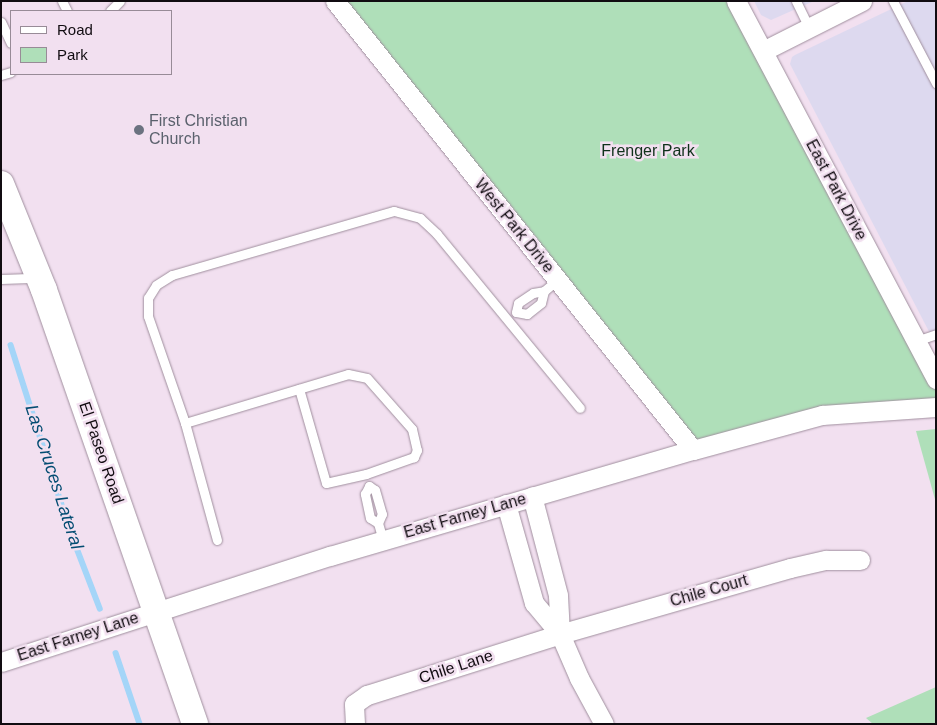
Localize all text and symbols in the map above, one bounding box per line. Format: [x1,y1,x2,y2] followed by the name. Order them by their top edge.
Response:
[10,10,172,75] legend
[57,21,93,38] text: Road
[57,46,88,63] text: Park
[149,111,248,149] place label: First Christian Church
[133,124,145,136] marker: First Christian Church
[801,136,871,244] street label: East Park Drive
[601,141,695,161] park label: Frenger Park
[470,175,558,277] street label: West Park Drive
[75,399,127,507] street label: El Paseo Road
[20,402,88,552] water label: Las Cruces Lateral
[402,489,528,543] street label: East Farney Lane
[668,571,750,611] street label: Chile Court
[15,608,141,666] street label: East Farney Lane
[417,646,495,688] street label: Chile Lane

